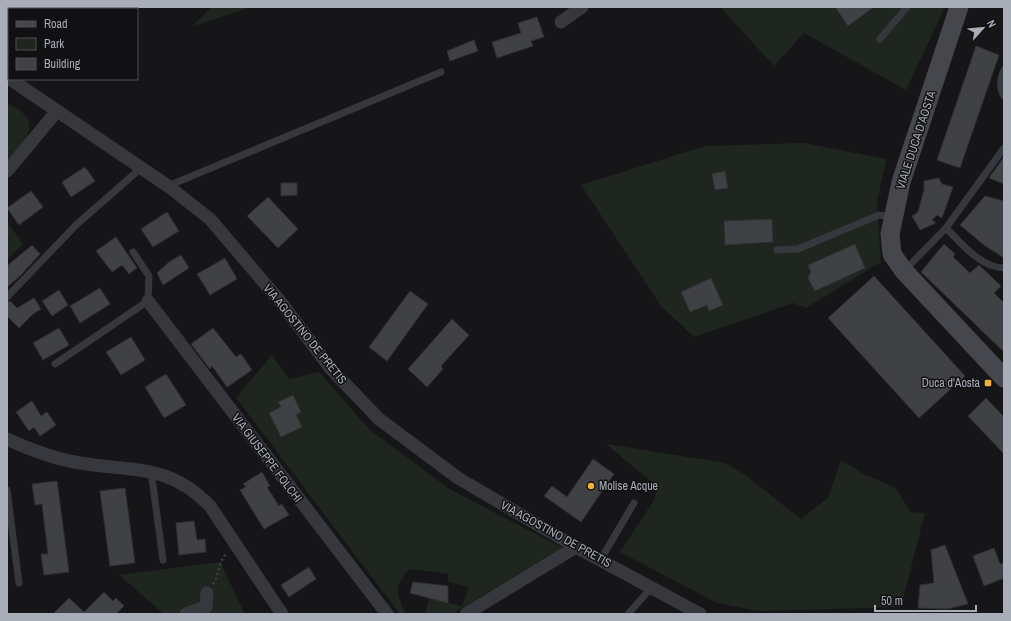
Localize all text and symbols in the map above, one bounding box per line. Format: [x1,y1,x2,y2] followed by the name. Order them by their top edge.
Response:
[8,8,138,80] legend
[963,8,1003,48] north arrow
[44,16,68,32] text: Road
[984,17,1000,30] text: N
[44,36,64,52] text: Park
[44,56,81,72] text: Building
[893,88,940,191] street label: VIALE DUCA D'AOSTA
[260,281,351,388] street label: VIA AGOSTINO DE PRETIS
[922,375,981,391] place label: Duca d'Aosta
[983,378,993,388] marker: Duca d'Aosta
[228,410,306,506] street label: VIA GIUSEPPE FOLCHI
[599,478,658,494] place label: Molise Acque
[586,481,596,491] marker: Molise Acque
[498,497,615,571] street label: VIA AGOSTINO DE PRETIS
[875,587,976,613] scale bar
[881,593,903,609] text: 50 m

